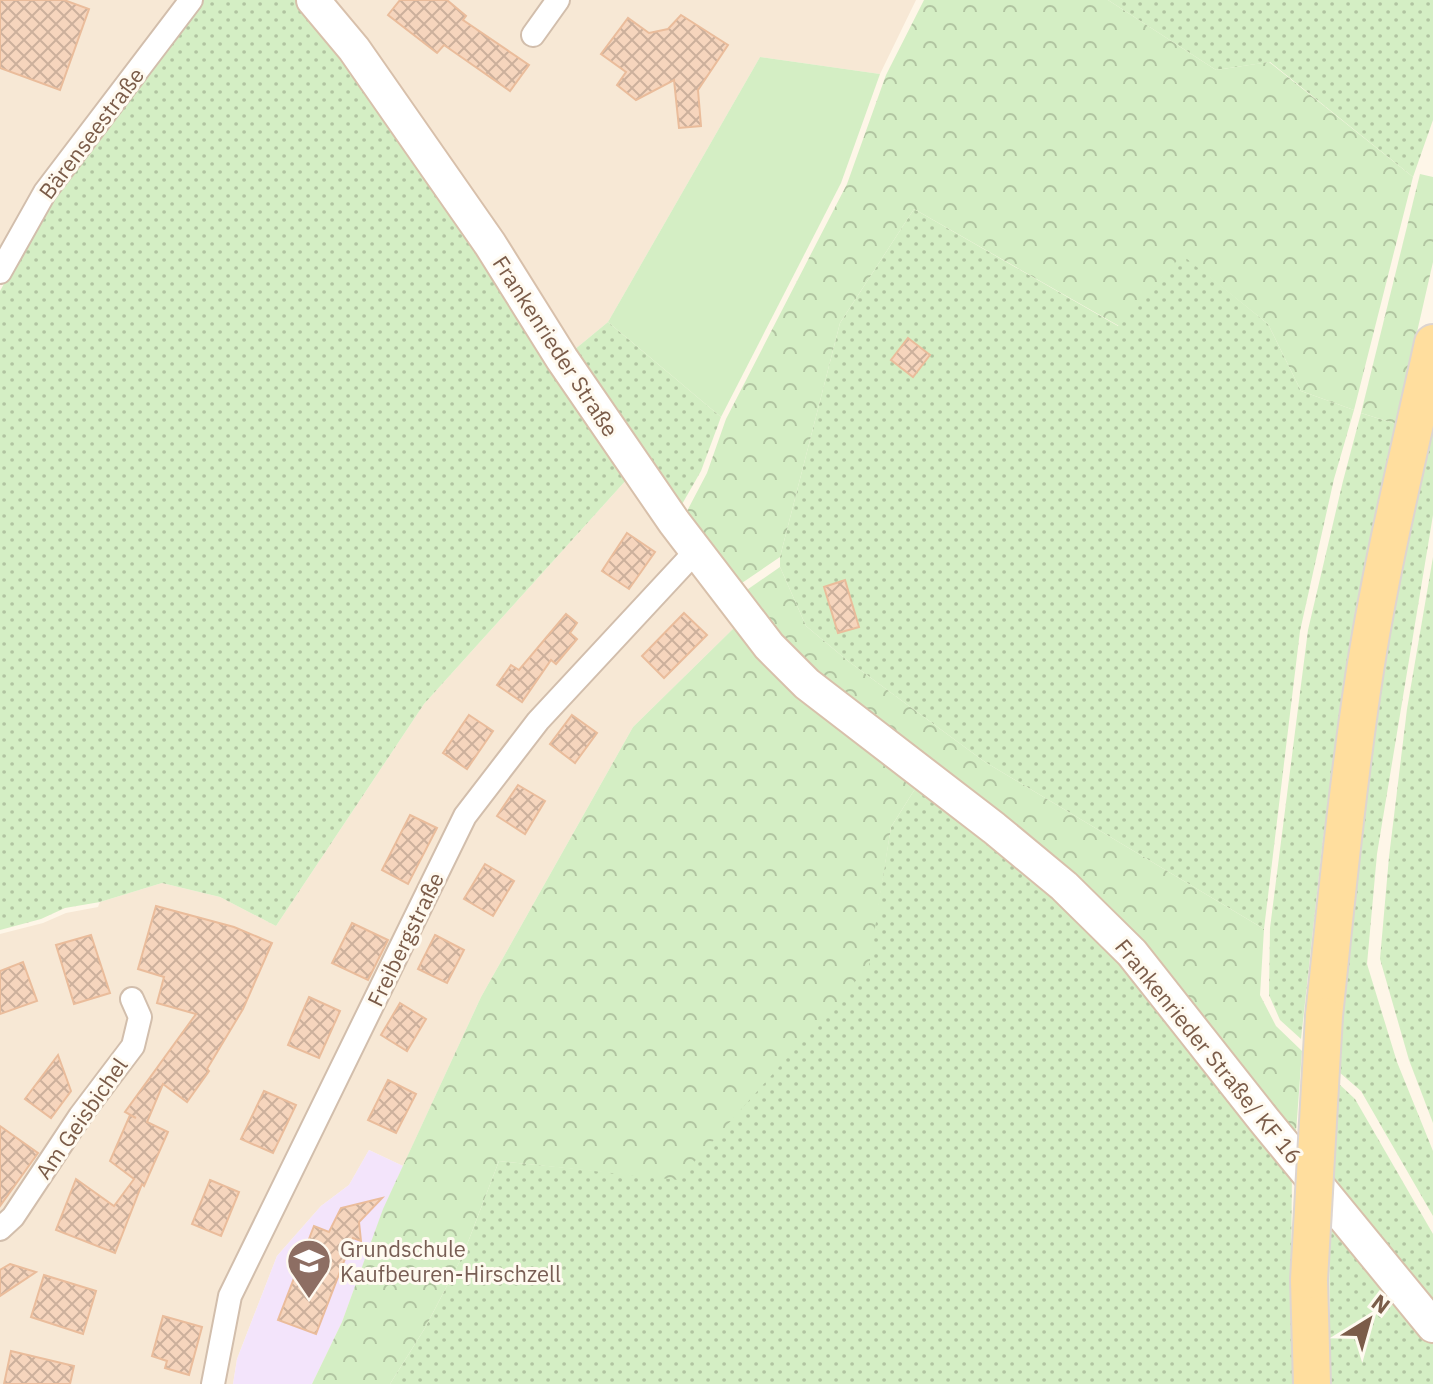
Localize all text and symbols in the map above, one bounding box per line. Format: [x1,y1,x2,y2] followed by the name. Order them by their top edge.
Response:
[32,61,150,205] street label: Bärenseestraße
[487,250,625,442] street label: Frankenrieder Straße
[360,867,450,1011] street label: Freibergstraße
[1109,932,1309,1170] street label: Frankenrieder Straße/ KF 16
[28,1052,134,1184] street label: Am Geisbichel
[340,1234,561,1288] place label: Grundschule Kaufbeuren-Hirschzell
[285,1237,333,1300] school or university icon: Grundschule Kaufbeuren-Hirschzell
[1329,1280,1409,1360] north arrow
[1366,1287,1396,1320] text: N

